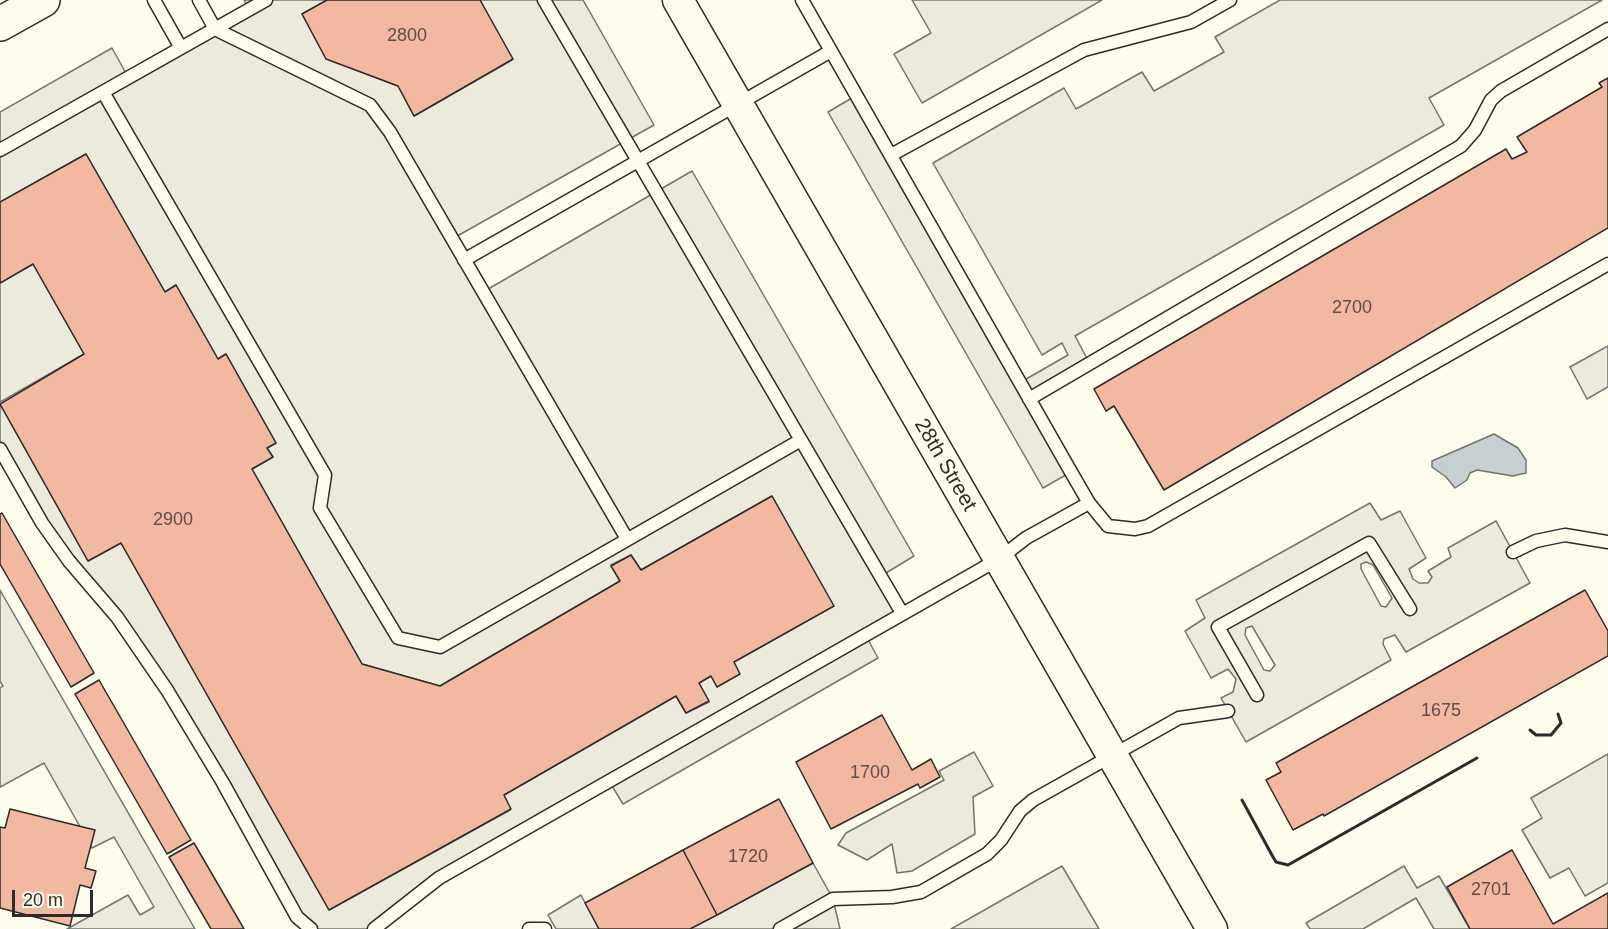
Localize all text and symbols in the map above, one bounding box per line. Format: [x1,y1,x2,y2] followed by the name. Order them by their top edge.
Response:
[387,25,427,47] house number: 2800
[1332,297,1372,319] house number: 2700
[908,414,982,516] street label: 28th Street
[153,509,193,531] house number: 2900
[1421,700,1461,722] house number: 1675
[850,762,890,784] house number: 1700
[728,846,768,868] house number: 1720
[15,878,96,916] scale bar
[1471,879,1511,901] house number: 2701
[23,890,63,910] text: 20 m

